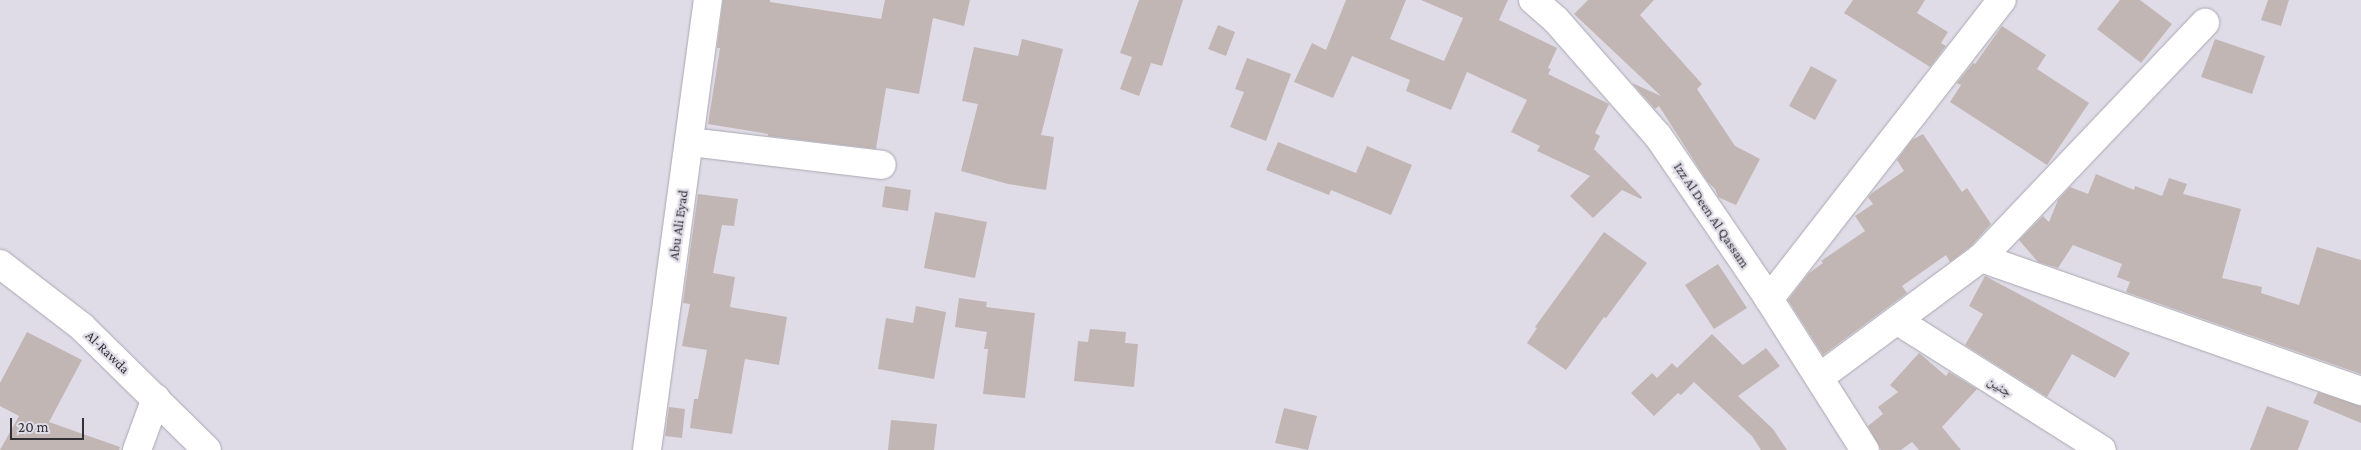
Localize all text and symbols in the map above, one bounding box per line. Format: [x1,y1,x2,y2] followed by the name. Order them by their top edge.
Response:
[1670,159,1754,271] street label: Izz Al Deen Al Qassam
[665,189,691,261] street label: Abu Ali Eyad
[82,327,134,377] street label: Al-Rawda
[1984,372,2016,400] street label: جنين
[12,408,86,440] scale bar
[18,419,49,435] text: 20 m

